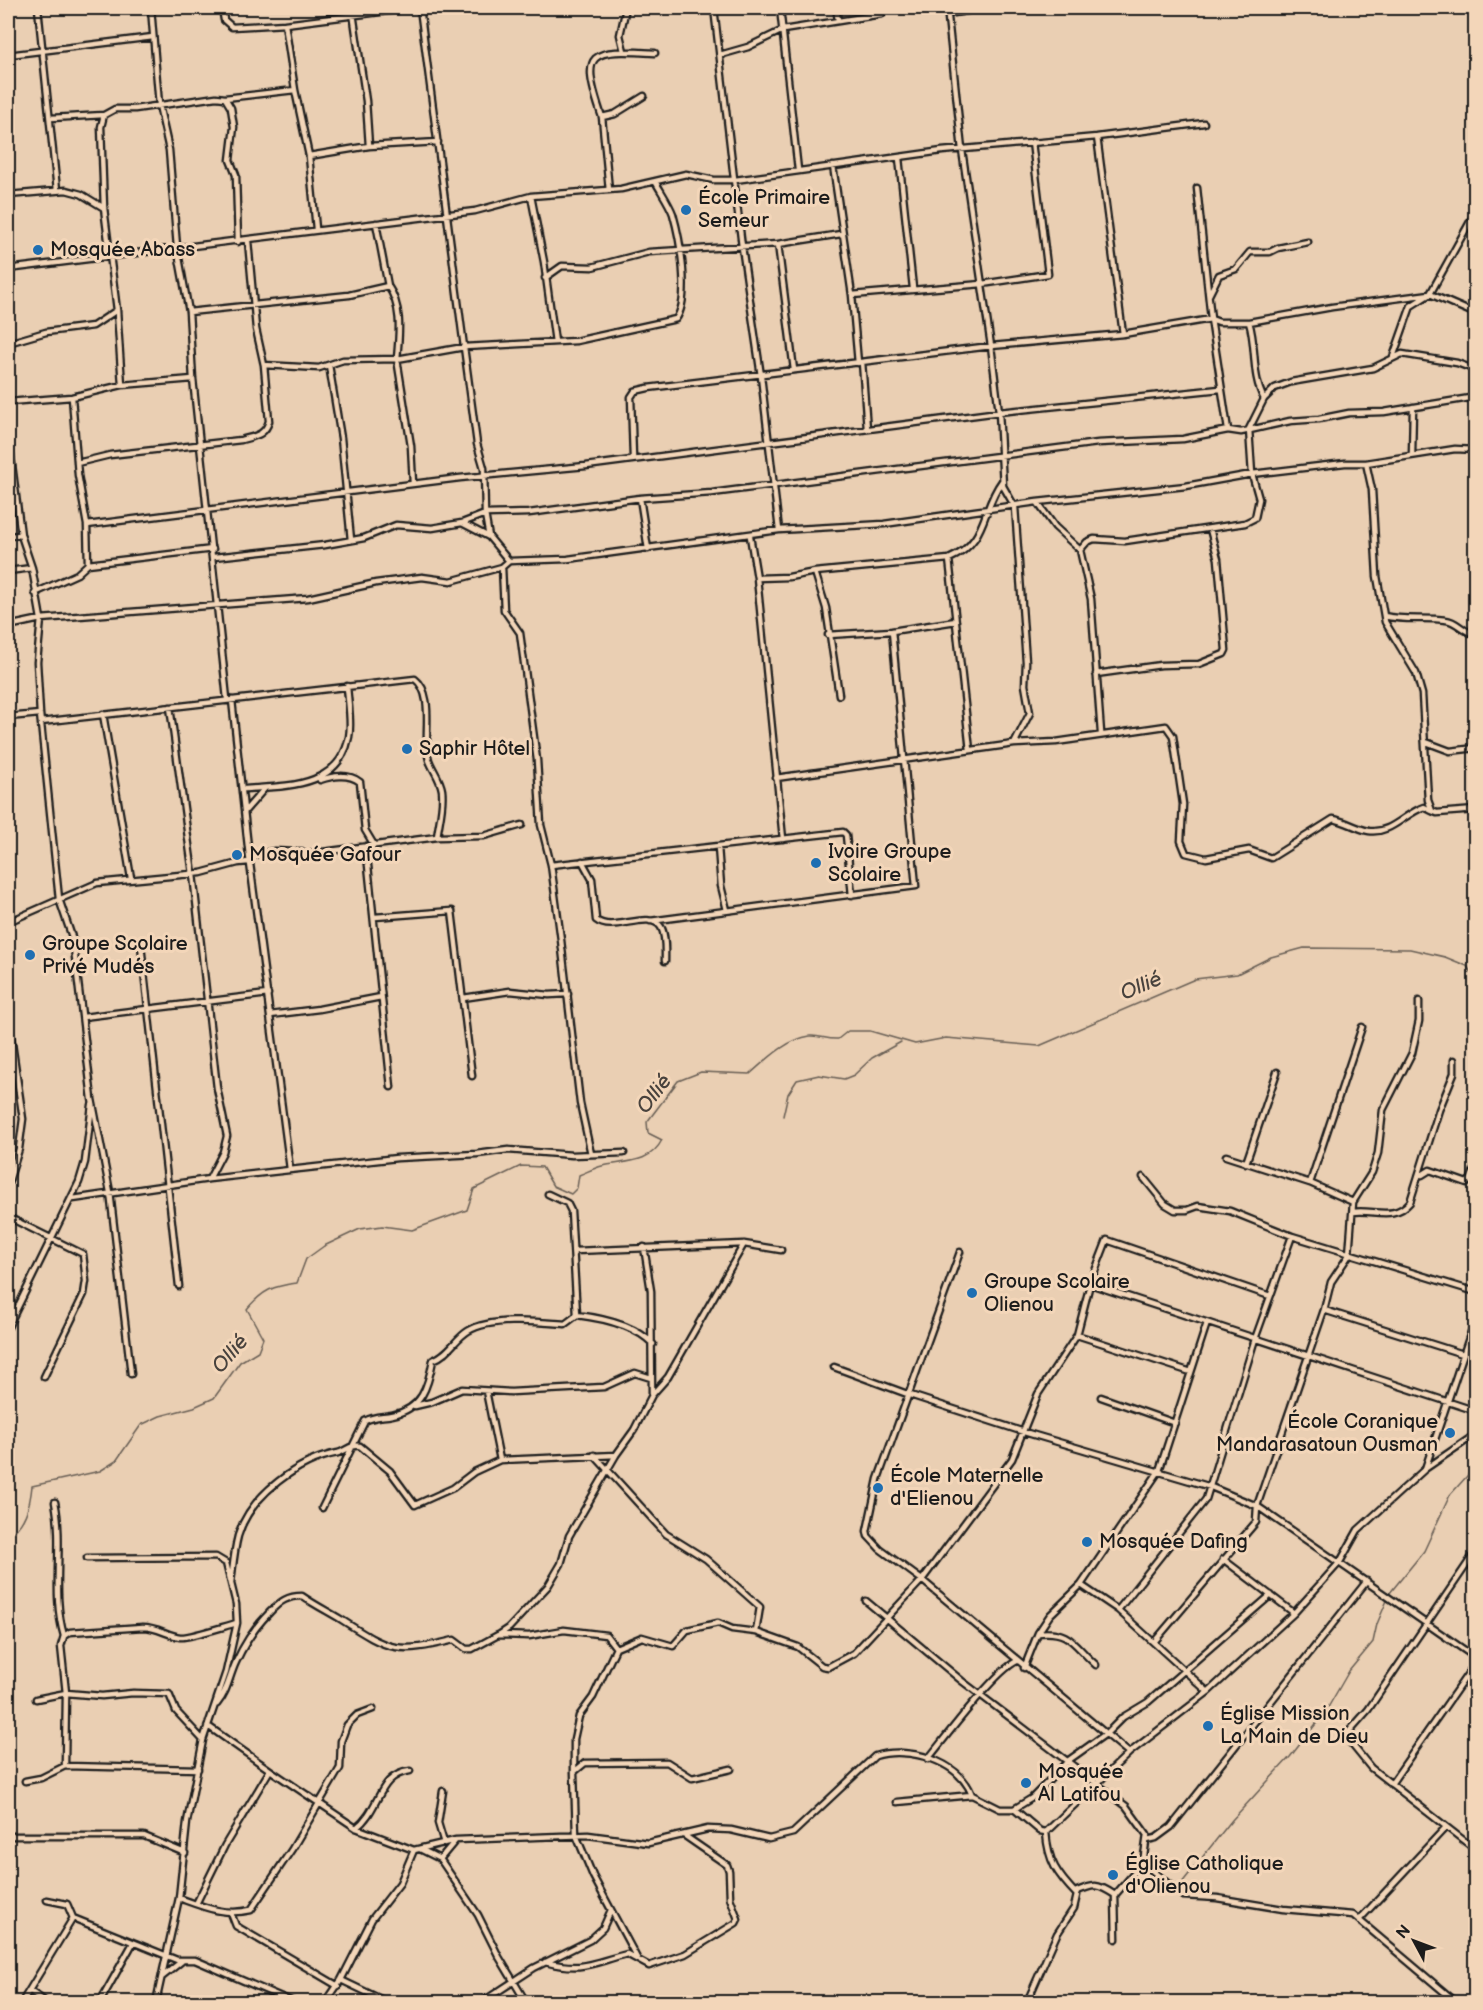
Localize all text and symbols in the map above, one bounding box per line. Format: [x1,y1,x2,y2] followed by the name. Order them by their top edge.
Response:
[698,185,830,233] place label: École Primaire Semeur
[679,203,693,217] marker: École Primaire Semeur
[50,238,195,262] place label: Mosquée Abass
[31,243,45,257] marker: Mosquée Abass
[419,737,530,761] place label: Saphir Hôtel
[400,742,414,756] marker: Saphir Hôtel
[828,840,951,887] place label: Ivoire Groupe Scolaire
[249,843,402,867] place label: Mosquée Gafour
[230,848,244,862] marker: Mosquée Gafour
[809,856,823,870] marker: Ivoire Groupe Scolaire
[42,932,188,979] place label: Groupe Scolaire Privé Mudés
[23,948,37,962] marker: Groupe Scolaire Privé Mudés
[1116,966,1166,1006] water label: Ollié
[631,1069,677,1119] water label: Ollié
[984,1270,1130,1317] place label: Groupe Scolaire Olienou
[965,1286,979,1300] marker: Groupe Scolaire Olienou
[207,1330,253,1378] water label: Ollié
[1216,1409,1438,1457] place label: École Coranique Mandarasatoun Ousman
[1443,1426,1457,1440] marker: École Coranique Mandarasatoun Ousman
[890,1463,1043,1511] place label: École Maternelle d'Elienou
[871,1481,885,1495] marker: École Maternelle d'Elienou
[1099,1530,1248,1554] place label: Mosquée Dafing
[1080,1535,1094,1549] marker: Mosquée Dafing
[1220,1701,1369,1749] place label: Église Mission La Main de Dieu
[1201,1719,1215,1733] marker: Église Mission La Main de Dieu
[1038,1760,1123,1807] place label: Mosquée Al Latifou
[1019,1776,1033,1790] marker: Mosquée Al Latifou
[1125,1851,1284,1899] place label: Église Catholique d'Olienou
[1106,1868,1120,1882] marker: Église Catholique d'Olienou
[1384,1911,1444,1971] north arrow
[1393,1921,1415,1943] text: N

